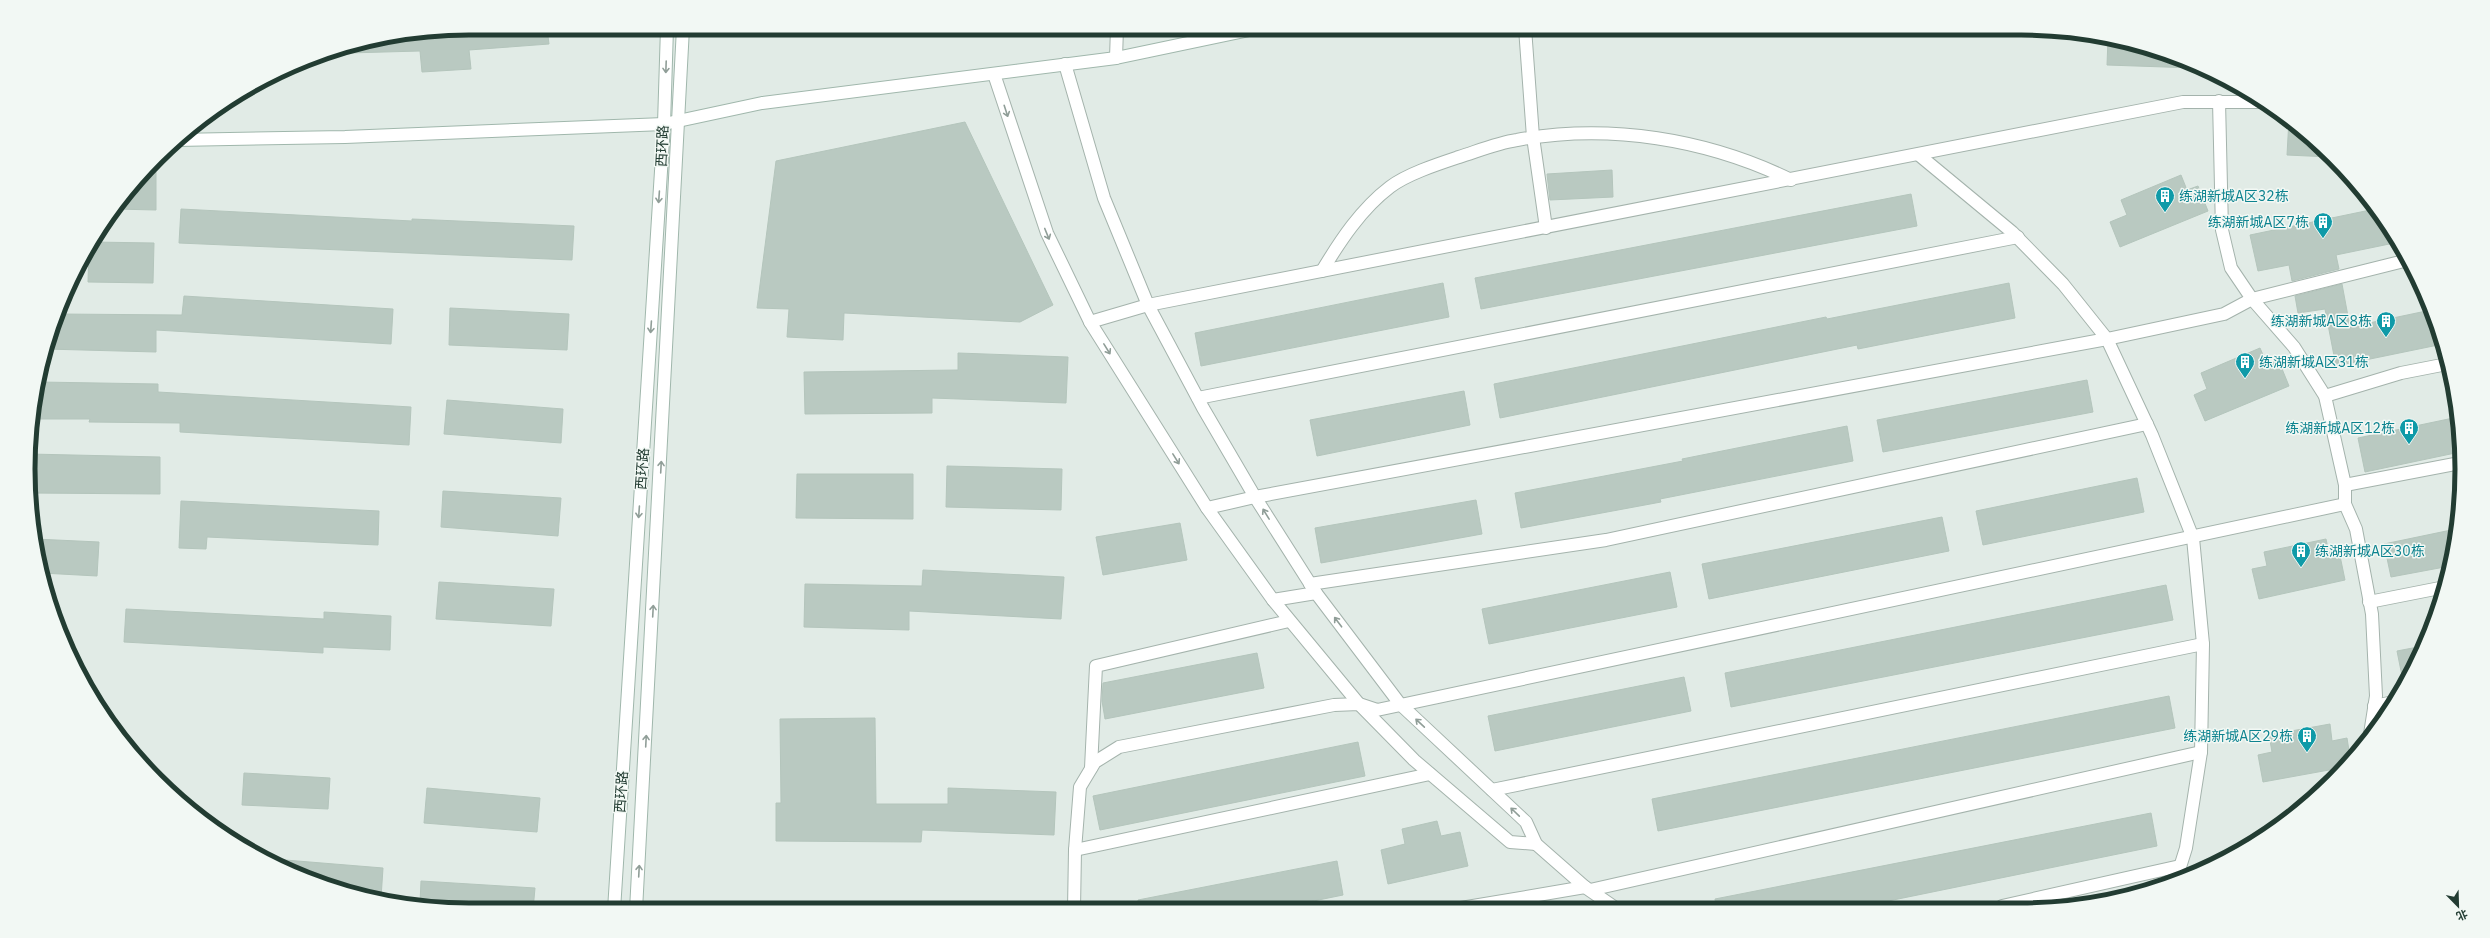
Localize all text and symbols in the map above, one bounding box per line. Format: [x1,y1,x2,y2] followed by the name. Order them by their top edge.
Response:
[662,60,669,73] one-way arrow
[1003,104,1010,117] one-way arrow
[652,125,672,167] street label: 西环路
[2154,185,2176,213] building icon: 练湖新城A区32栋
[2179,187,2289,205] place label: 练湖新城A区32栋
[656,190,663,203] one-way arrow
[2312,211,2334,239] building icon: 练湖新城A区7栋
[2208,213,2309,231] place label: 练湖新城A区7栋
[1044,228,1052,240] one-way arrow
[2375,310,2397,338] building icon: 练湖新城A区8栋
[2271,312,2372,330] place label: 练湖新城A区8栋
[647,320,655,333] one-way arrow
[1103,343,1111,354] one-way arrow
[2234,351,2256,379] building icon: 练湖新城A区31栋
[2259,353,2369,371] place label: 练湖新城A区31栋
[2398,417,2420,445] building icon: 练湖新城A区12栋
[2285,419,2395,437] place label: 练湖新城A区12栋
[632,447,652,491] street label: 西环路
[1173,453,1181,465] one-way arrow
[658,461,665,474] one-way arrow
[635,505,643,518] one-way arrow
[1262,509,1270,520] one-way arrow
[2290,540,2312,568] building icon: 练湖新城A区30栋
[2315,542,2425,560] place label: 练湖新城A区30栋
[650,605,657,618] one-way arrow
[1334,617,1342,628] one-way arrow
[1415,718,1425,727] one-way arrow
[2296,725,2318,753] building icon: 练湖新城A区29栋
[2183,727,2293,745] place label: 练湖新城A区29栋
[643,735,650,748] one-way arrow
[611,770,631,814] street label: 西环路
[1510,807,1520,817] one-way arrow
[635,865,642,878] one-way arrow
[2438,886,2478,926] north arrow
[2454,907,2470,924] text: 北

